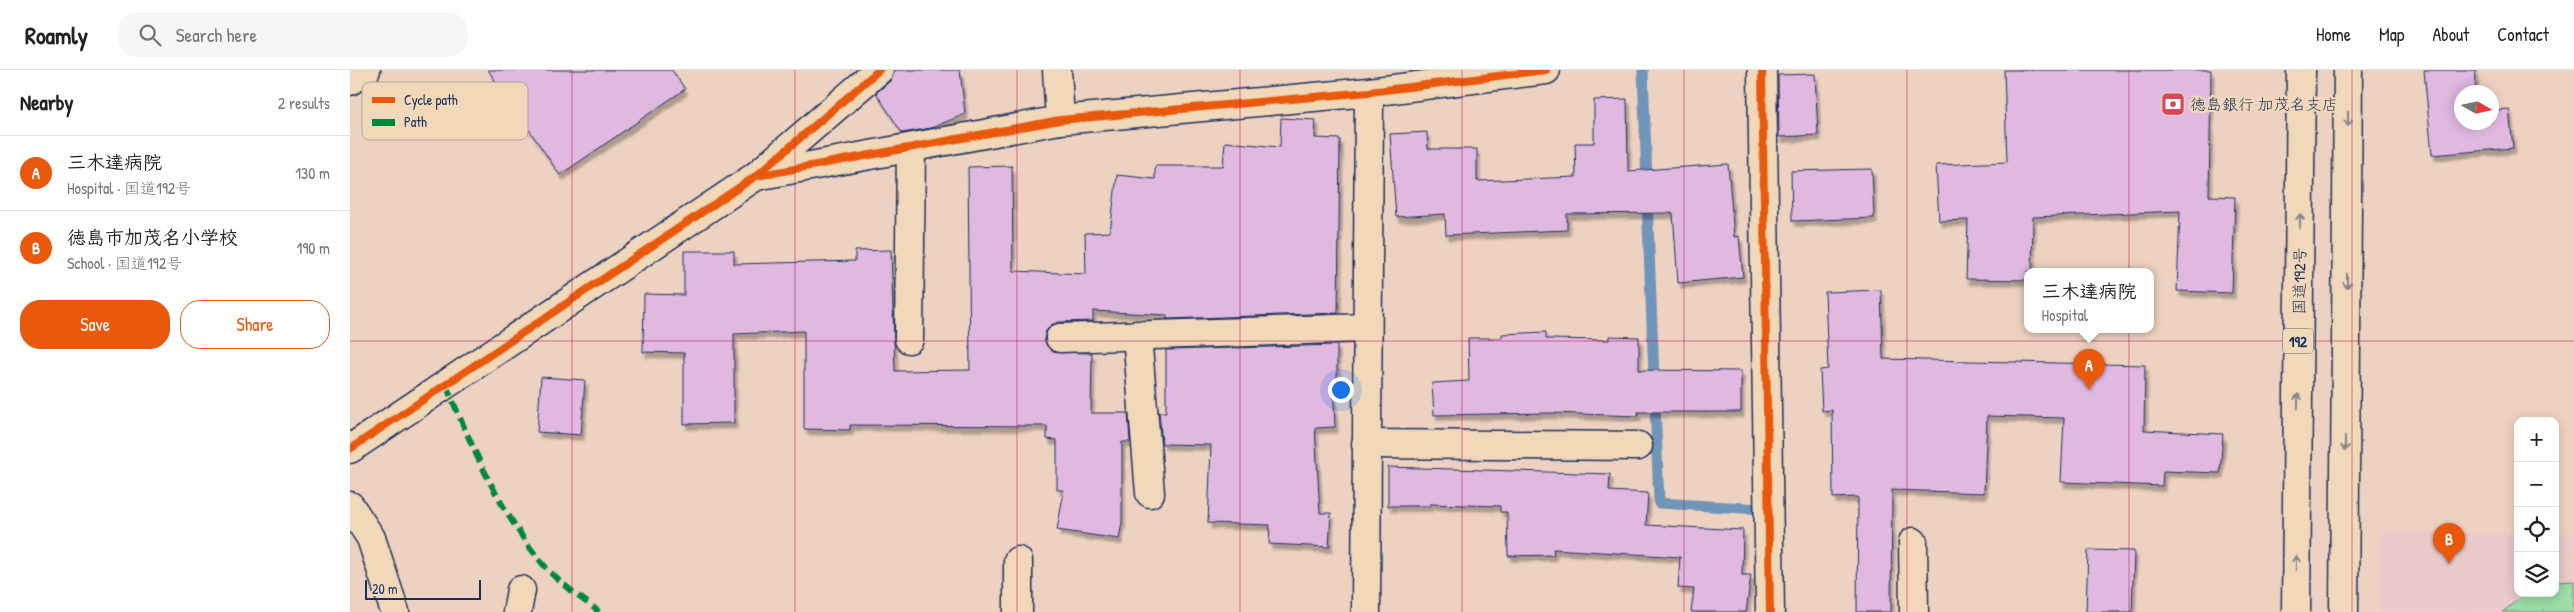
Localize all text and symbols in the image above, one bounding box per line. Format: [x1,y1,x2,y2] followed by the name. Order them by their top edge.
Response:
[118,12,468,57] search box
[25,19,88,51] text: Roamly
[136,21,164,49] icon: search
[176,22,257,48] text: Search here
[2316,22,2351,47] text: Home
[2379,22,2404,47] text: Map
[2432,22,2469,47] text: About
[2497,22,2549,47] text: Contact
[362,82,528,140] legend
[2454,85,2499,130] north arrow
[20,88,73,117] text: Nearby
[404,90,458,110] text: Cycle path
[2160,91,2186,117] bank icon: 徳島銀行 加茂名支店
[278,92,330,114] text: 2 results
[2190,93,2338,115] place label: 徳島銀行 加茂名支店
[2343,110,2353,126] one-way arrow
[404,112,427,131] text: Path
[67,149,162,175] text: 三木達病院
[32,162,40,184] text: A
[295,162,330,184] text: 130 m
[67,177,191,199] text: Hospital · 国道192号
[2295,213,2305,230] one-way arrow
[67,224,238,250] text: 徳島市加茂名小学校
[32,237,40,259] text: B
[297,237,330,259] text: 190 m
[2287,247,2311,315] street label: 国道192号
[67,252,182,274] text: School · 国道192号
[2024,268,2154,333] popup
[2342,272,2352,289] one-way arrow
[2041,278,2137,304] text: 三木達病院
[20,300,170,349] button: Save
[180,300,330,349] button: Share
[2041,304,2088,326] text: Hospital
[2283,328,2313,354] road number: 192
[2073,349,2105,390] pin: A
[1328,377,1354,403] your location
[2293,393,2303,410] one-way arrow
[2514,417,2559,597] map controls
[2514,417,2559,462] button: +
[2341,435,2350,451] one-way arrow
[2514,462,2559,507] button: −
[2514,507,2559,552] button: locate
[2433,523,2465,564] pin: B
[2514,552,2559,597] button: layers
[2291,556,2301,572] one-way arrow
[365,577,481,600] scale bar
[372,579,398,598] text: 20 m

